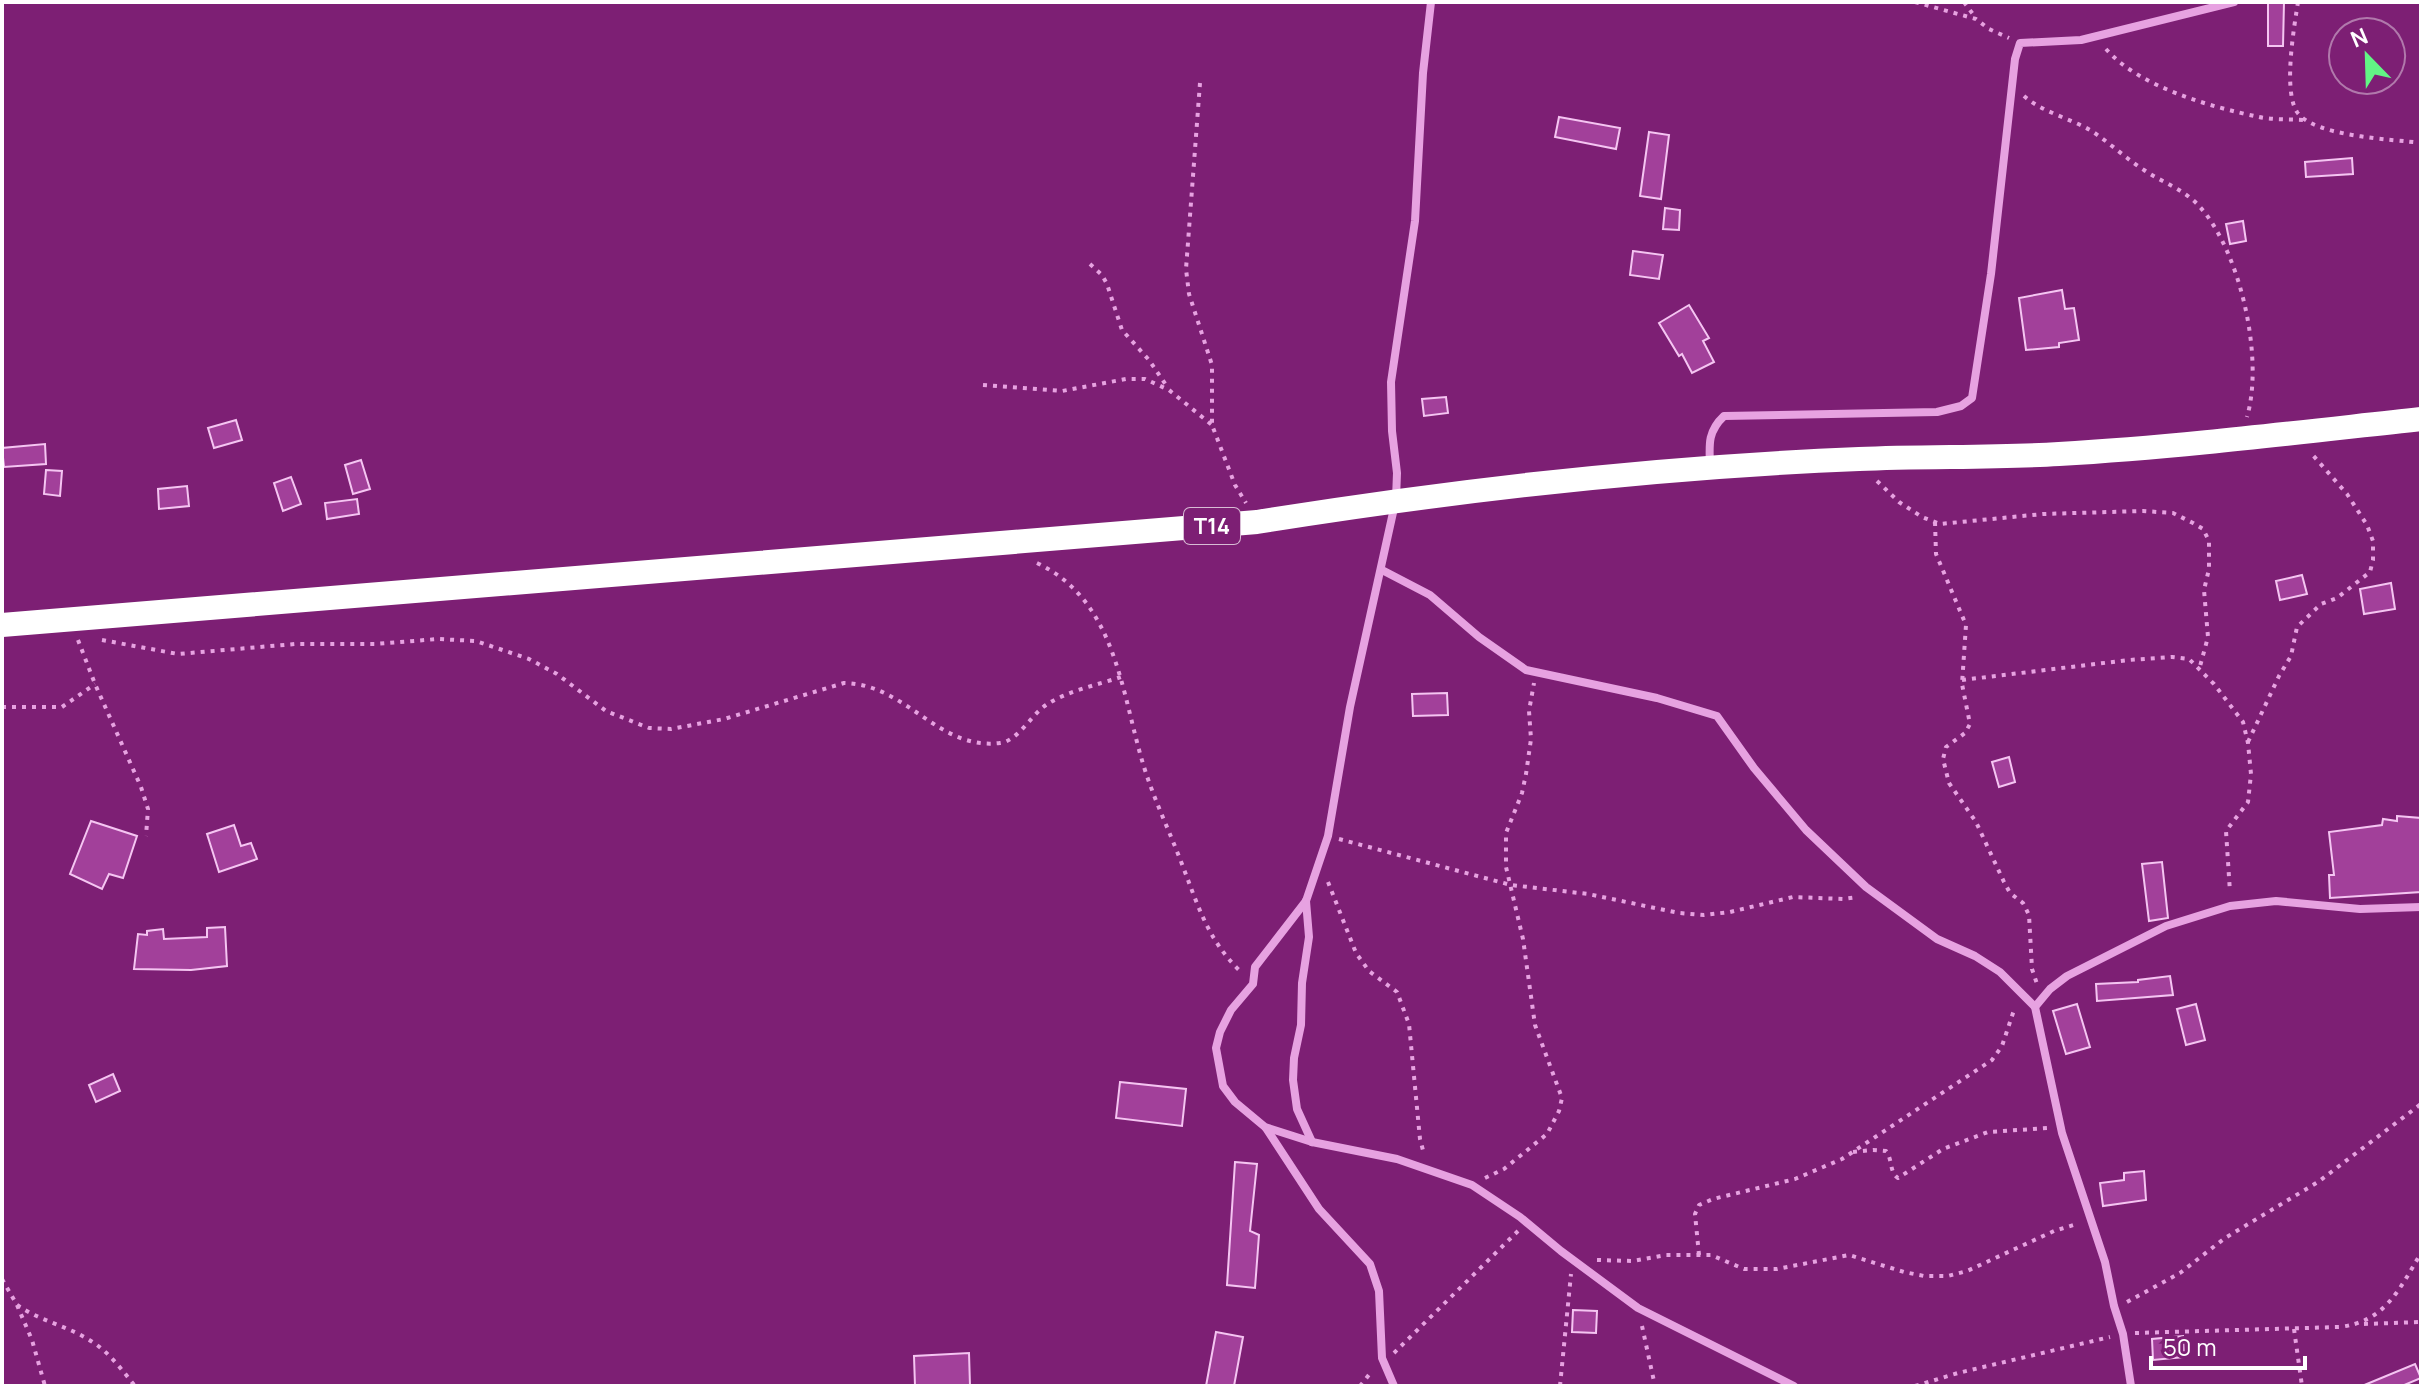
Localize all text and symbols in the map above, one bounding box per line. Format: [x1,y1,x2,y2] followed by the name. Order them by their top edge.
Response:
[2327,16,2407,96] north arrow
[2346,21,2372,54] text: N
[1184,508,1240,544] road number: T14
[2151,1320,2305,1370] scale bar
[2163,1330,2217,1363] text: 50 m

